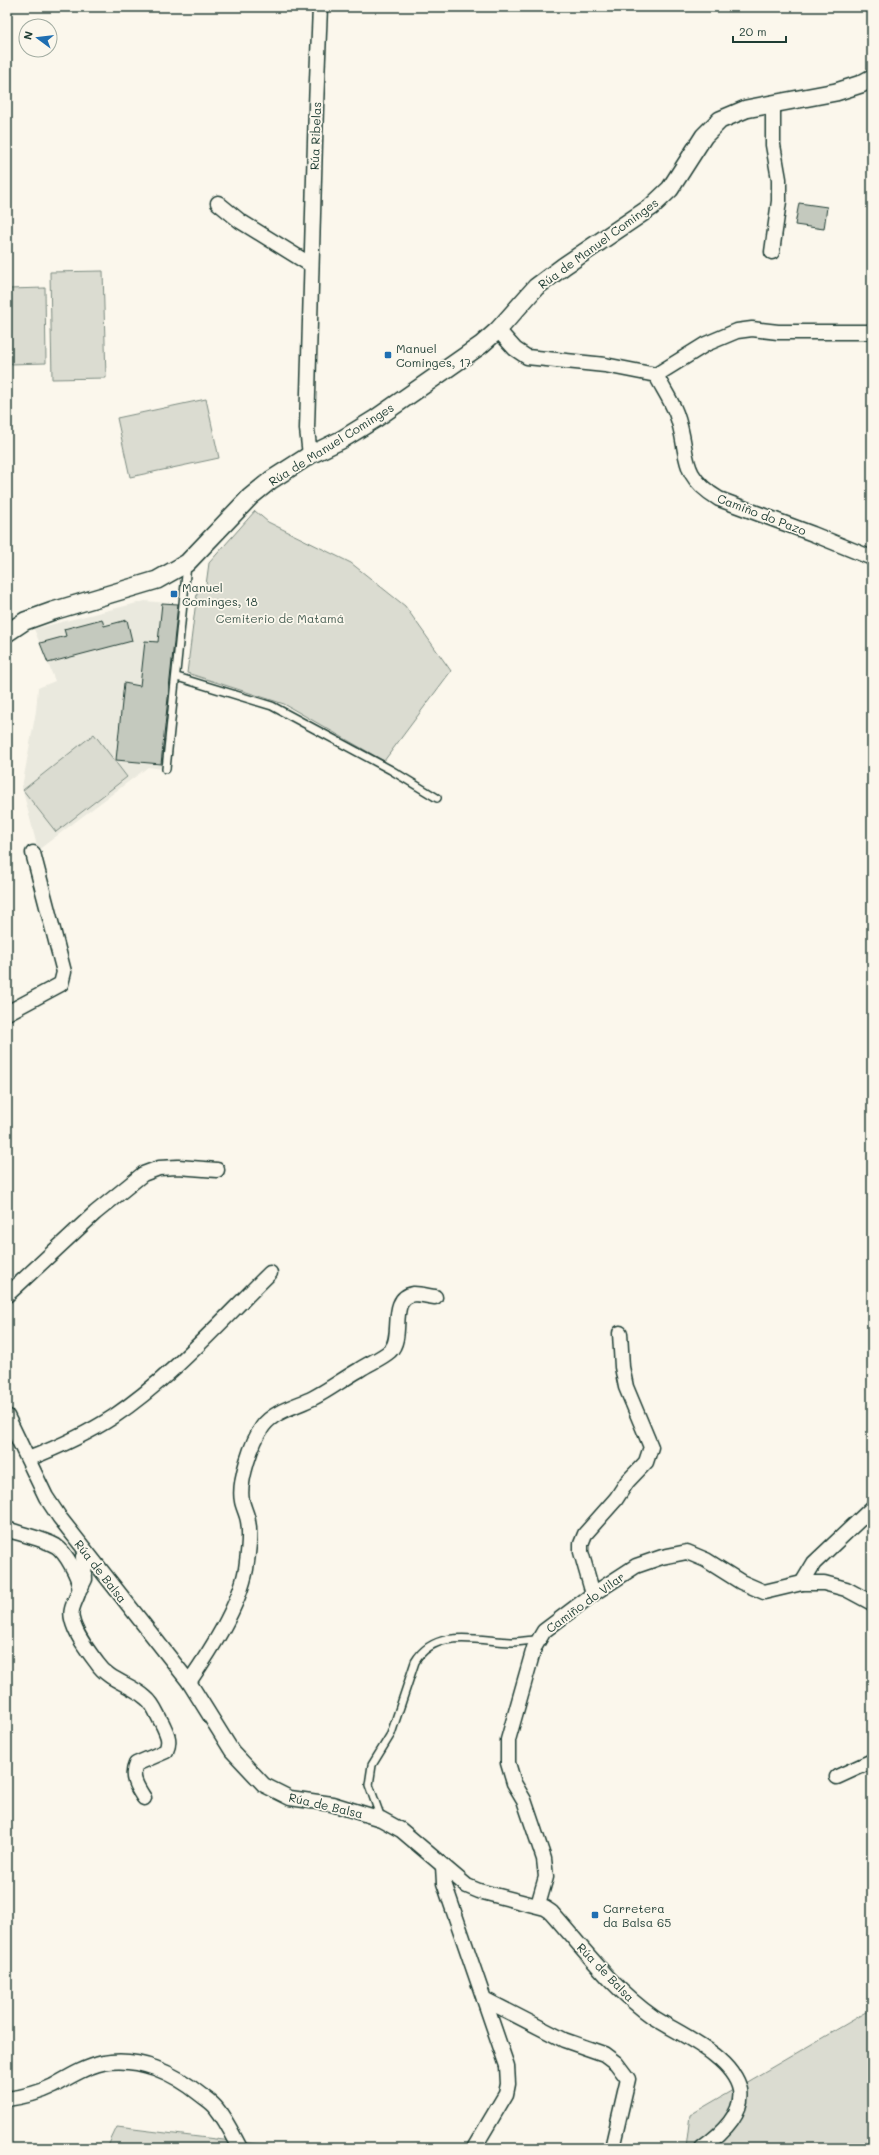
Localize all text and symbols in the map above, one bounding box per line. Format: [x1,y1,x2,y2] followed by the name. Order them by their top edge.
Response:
[18,18,58,58] north arrow
[733,18,786,44] scale bar
[739,23,767,39] text: 20 m
[20,29,36,41] text: N
[306,101,324,170] street label: Rúa Ribelas
[535,194,661,292] street label: Rúa de Manuel Cominges
[396,340,472,370] place label: Manuel Cominges, 17
[383,350,393,360] marker: Manuel Cominges, 17
[265,399,397,489] street label: Rúa de Manuel Cominges
[715,490,809,538] street label: Camiño do Pazo
[182,579,258,609] place label: Manuel Cominges, 18
[169,589,179,599] marker: Manuel Cominges, 18
[216,610,344,626] park label: Cemiterio de Matamá
[71,1536,131,1606] street label: Rúa de Balsa
[543,1568,627,1636] street label: Camiño do Vilar
[287,1789,365,1821] street label: Rúa de Balsa
[603,1900,671,1930] place label: Carretera da Balsa 65
[590,1910,600,1920] marker: Carretera da Balsa 65
[574,1939,638,2005] street label: Rúa de Balsa

